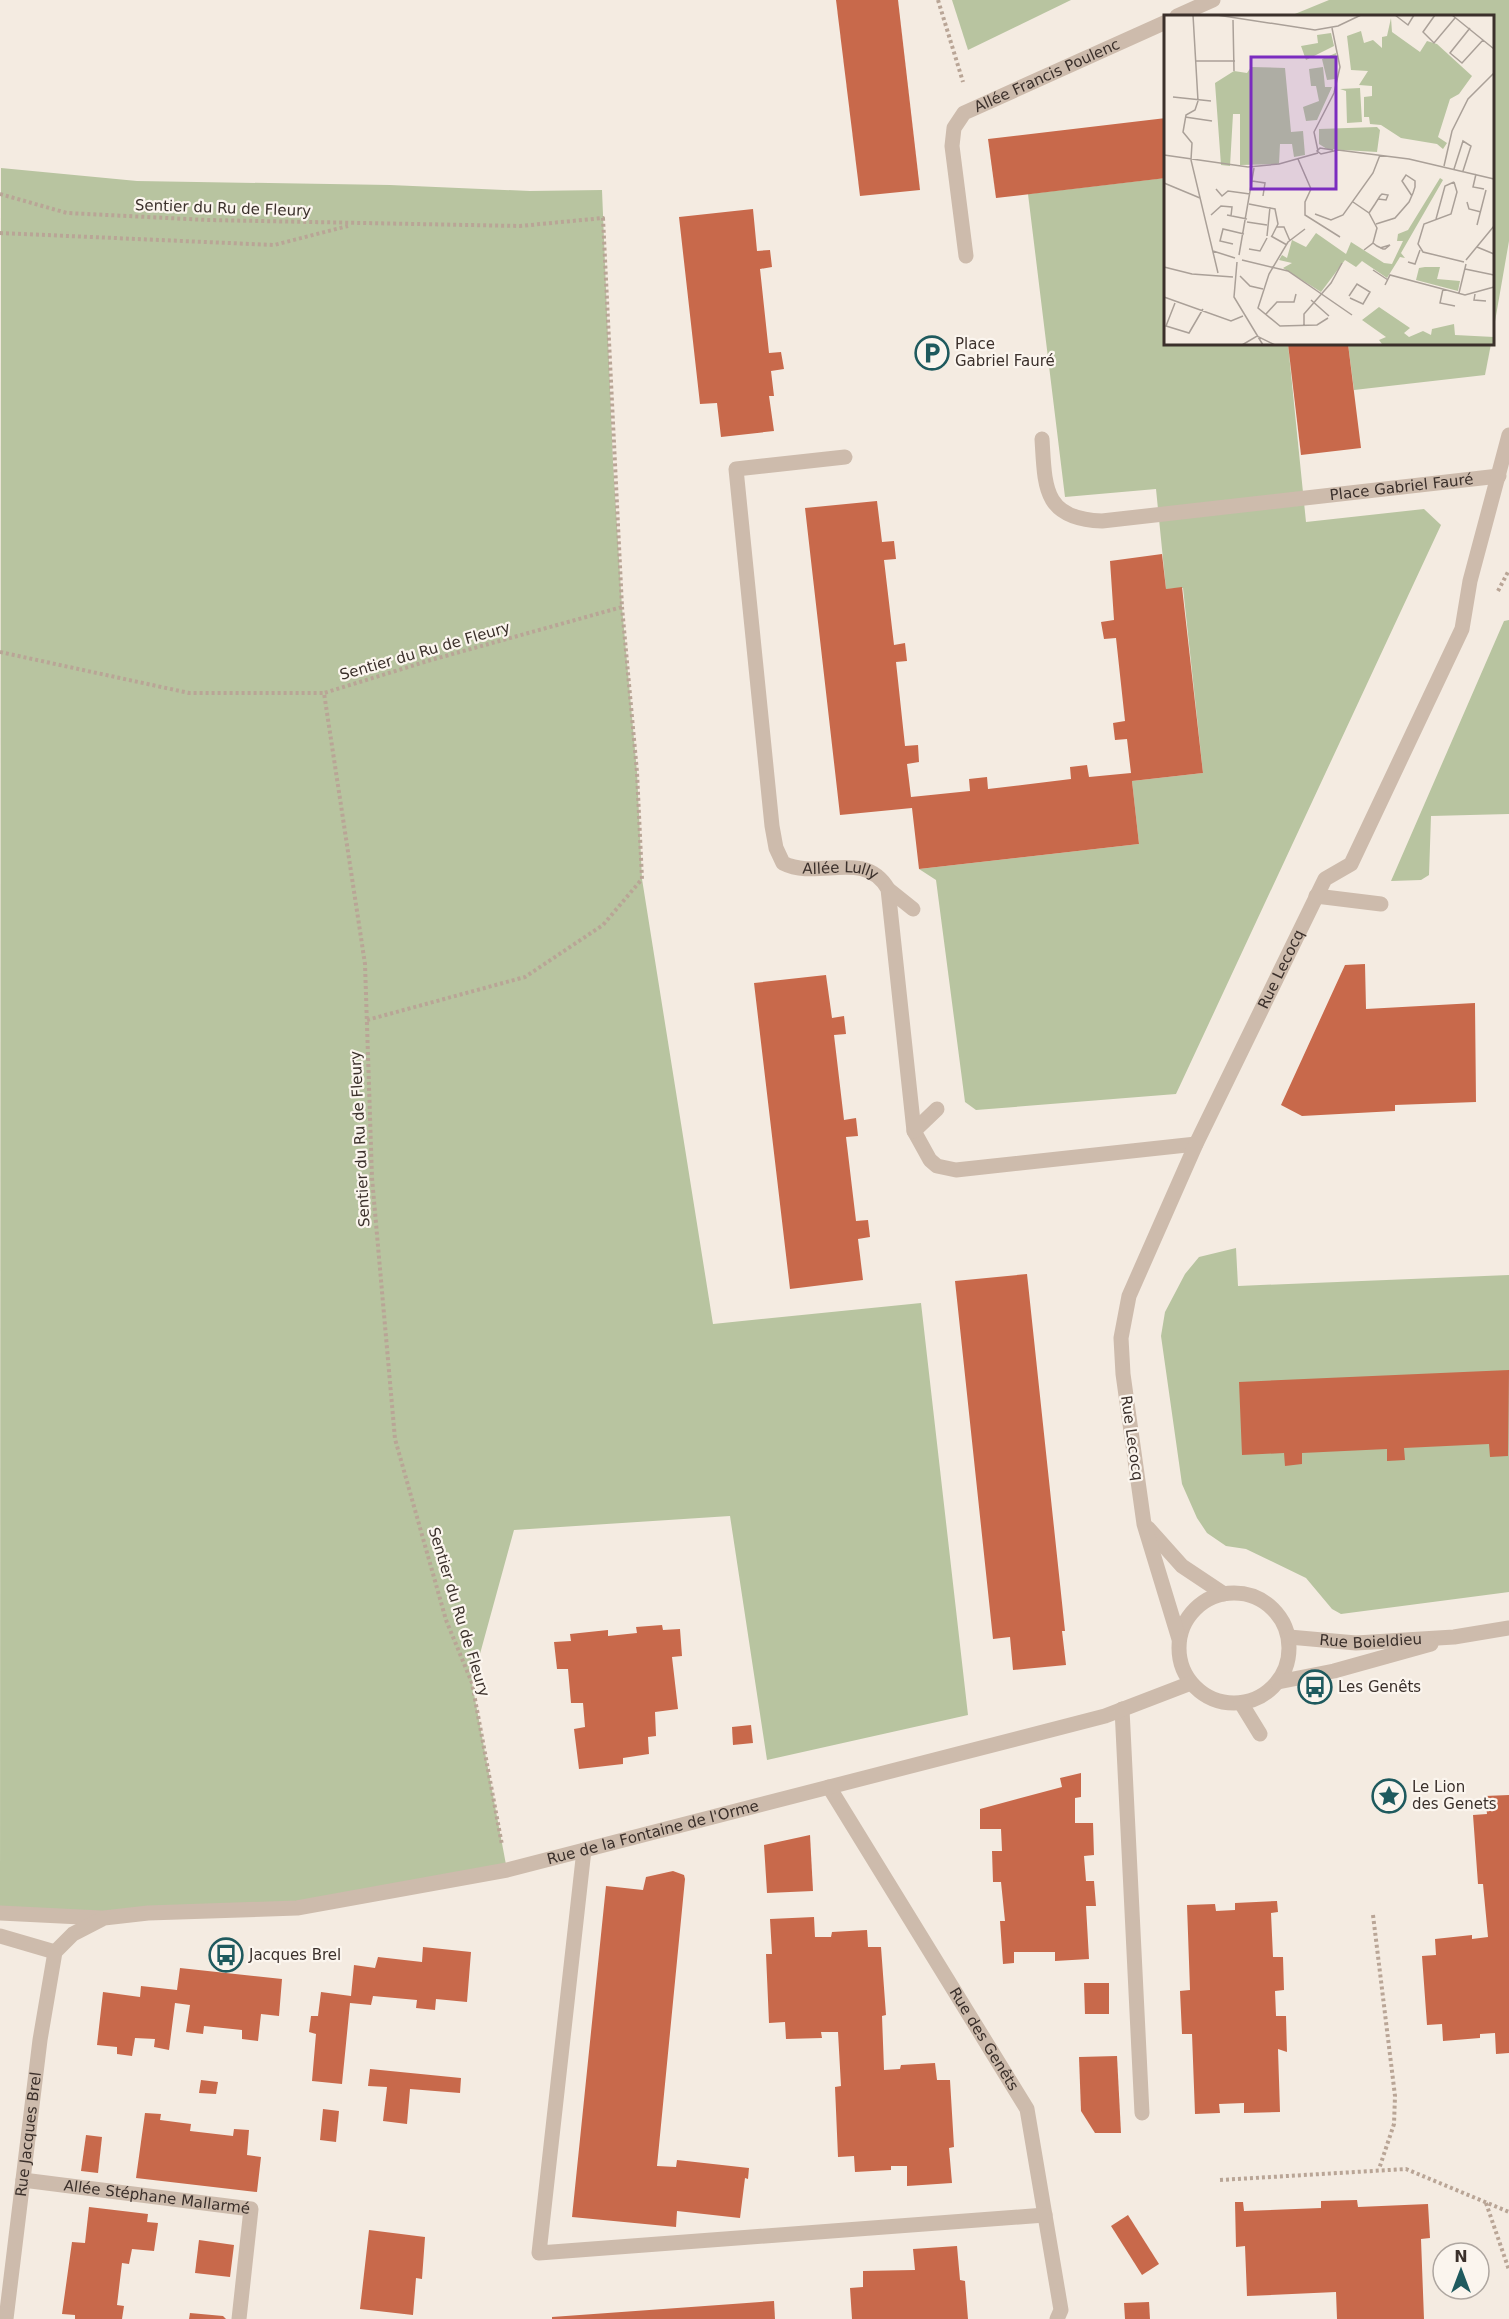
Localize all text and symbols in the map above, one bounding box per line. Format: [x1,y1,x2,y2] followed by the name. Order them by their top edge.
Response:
[1164,15,1494,345] inset map
[971,35,1123,116] street label: Allée Francis Poulenc
[135,196,312,220] street label: Sentier du Ru de Fleury
[914,335,950,371] parking icon: Place Gabriel Fauré
[955,335,1055,370] place label: Place Gabriel Fauré
[1329,470,1474,504] street label: Place Gabriel Fauré
[338,618,512,684] street label: Sentier du Ru de Fleury
[802,858,882,884] street label: Allée Lully
[1254,927,1308,1012] street label: Rue Lecocq
[346,1050,374,1228] street label: Sentier du Ru de Fleury
[1117,1394,1147,1482] street label: Rue Lecocq
[425,1525,493,1699] street label: Sentier du Ru de Fleury
[1319,1630,1423,1652] street label: Rue Boieldieu
[1297,1669,1333,1705] bus stop icon: Les Genêts
[1338,1678,1421,1696] place label: Les Genêts
[1371,1778,1407,1814] place icon: Le Lion des Genets
[1412,1778,1497,1813] place label: Le Lion des Genets
[545,1797,761,1868] street label: Rue de la Fontaine de l'Orme
[208,1937,244,1973] bus stop icon: Jacques Brel
[248,1946,341,1964] place label: Jacques Brel
[945,1984,1023,2094] street label: Rue des Genêts
[12,2071,45,2198] street label: Rue Jacques Brel
[63,2176,251,2218] street label: Allée Stéphane Mallarmé
[1431,2241,1491,2301] north arrow
[1454,2247,1468,2266] text: N

